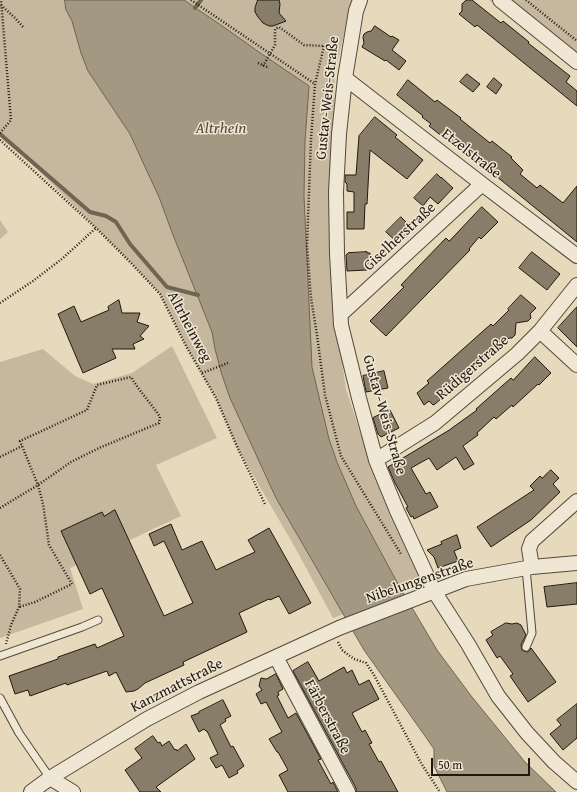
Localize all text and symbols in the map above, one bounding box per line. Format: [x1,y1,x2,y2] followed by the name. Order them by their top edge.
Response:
[313,36,343,160] street label: Gustav-Weis-Straße
[196,119,246,139] water label: Altrhein
[438,125,504,183] street label: Etzelstraße
[360,199,440,275] street label: Giselherstraße
[163,288,215,366] street label: Altrheinweg
[433,332,513,404] street label: Rüdigerstraße
[358,353,410,477] street label: Gustav-Weis-Straße
[364,554,476,608] street label: Nibelungenstraße
[128,655,226,717] street label: Kanzmattstraße
[300,677,354,757] street label: Färberstraße
[433,750,532,776] scale bar
[438,756,462,773] text: 50 m

